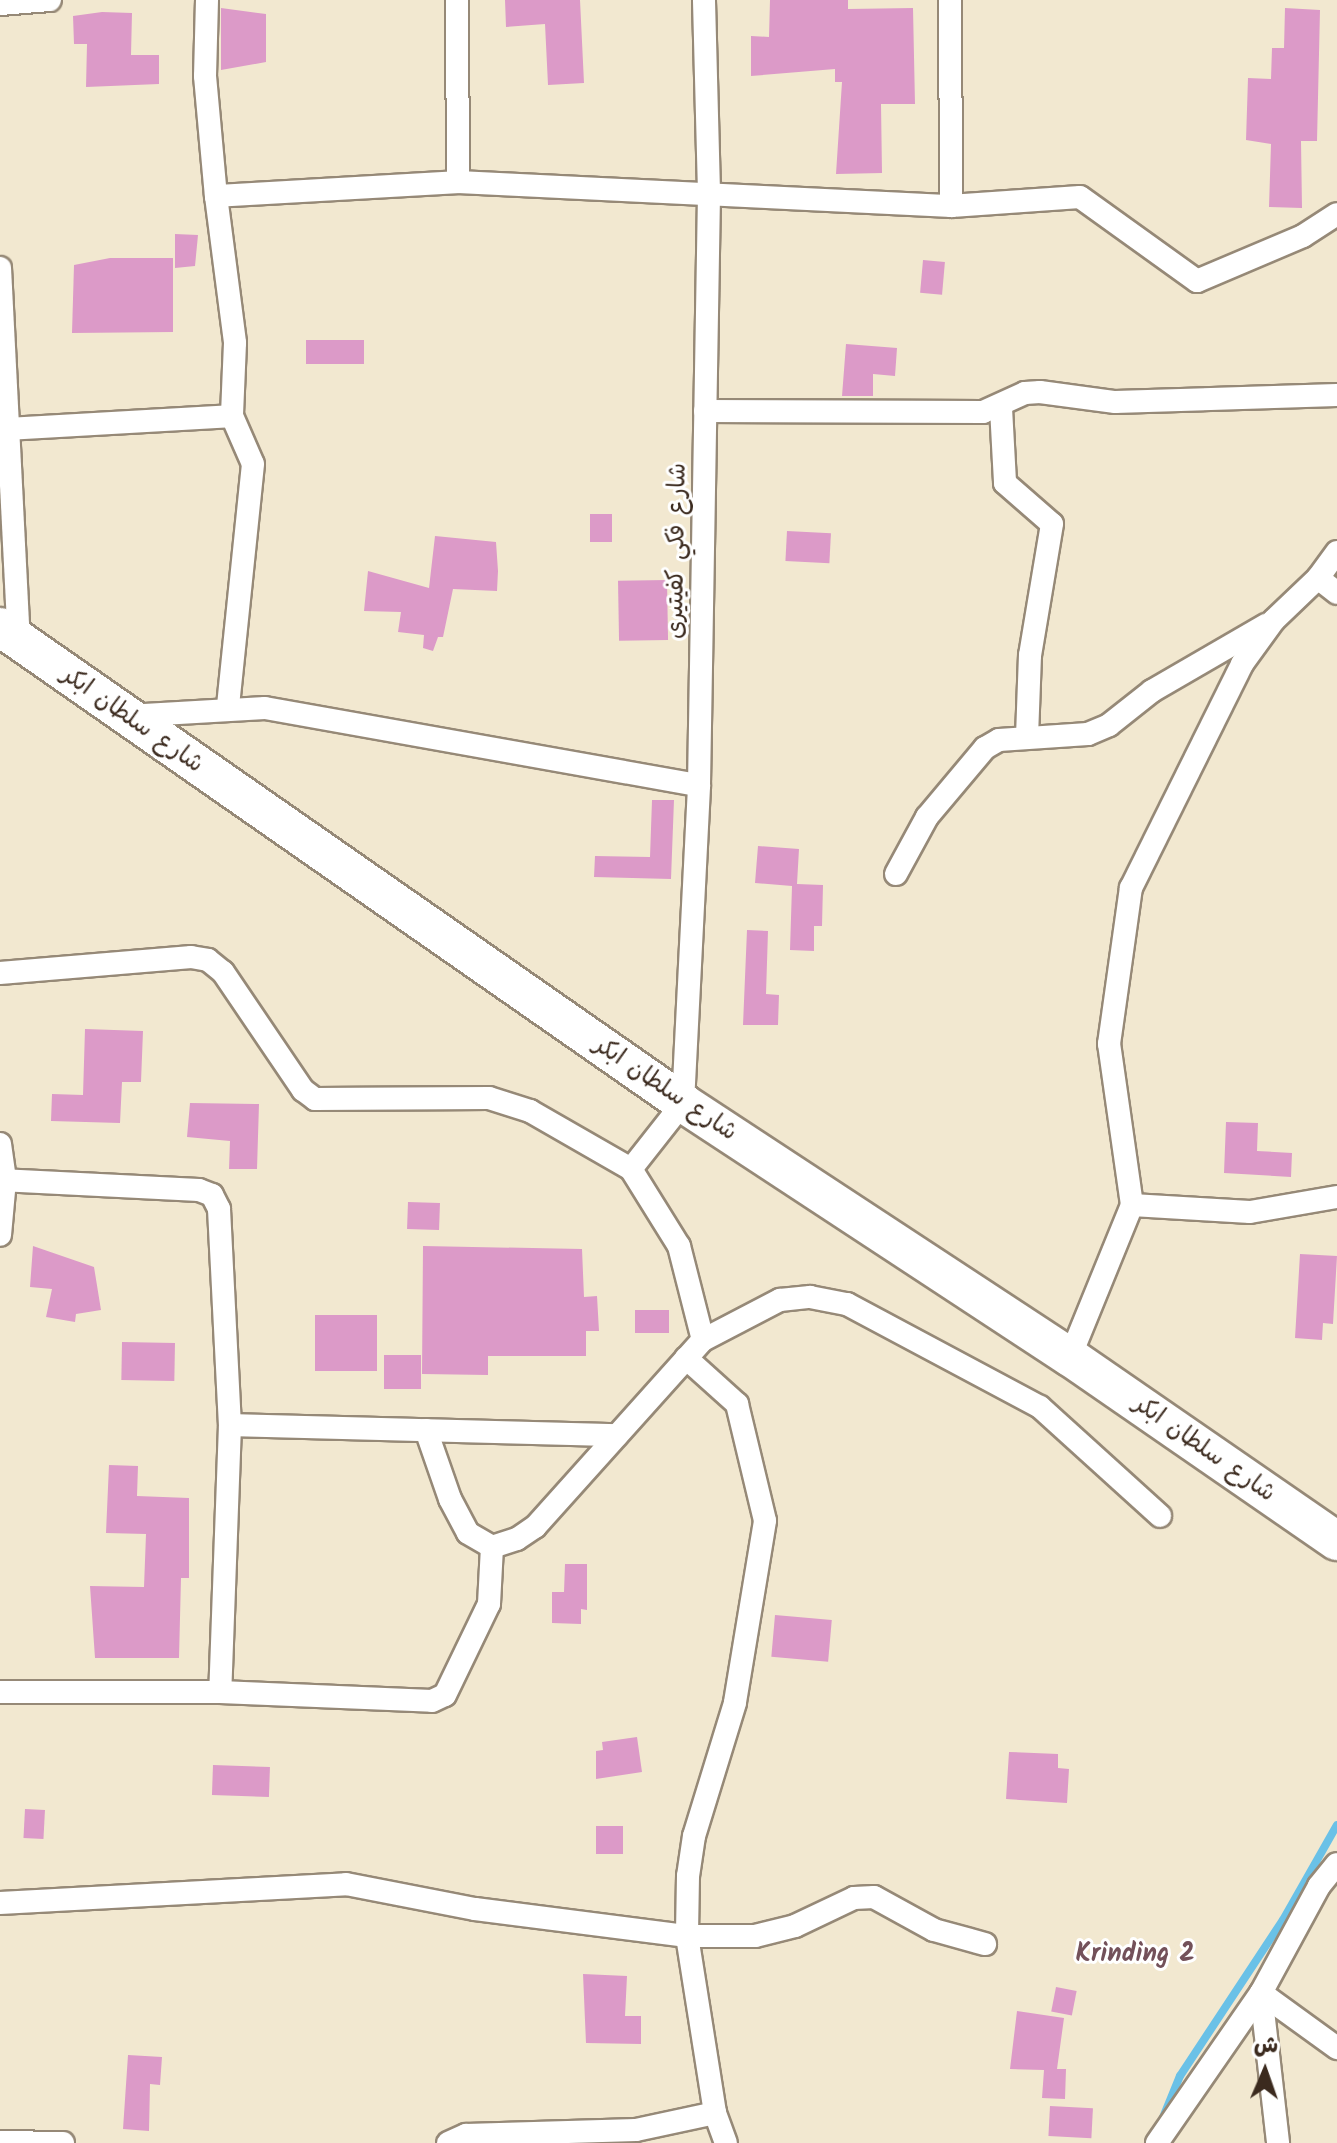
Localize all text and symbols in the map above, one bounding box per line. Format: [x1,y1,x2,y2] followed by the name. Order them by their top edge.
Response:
[661,463,693,639] street label: شارع فكي كفيتيرى
[55,660,209,780] street label: شارع سلطان ابكر
[588,1030,742,1148] street label: شارع سلطان ابكر
[1127,1389,1281,1509] street label: شارع سلطان ابكر
[1075,1939,1195,1971] district label: Krinding 2
[1253,2029,1279,2064] text: ش
[1225,2031,1305,2111] north arrow

